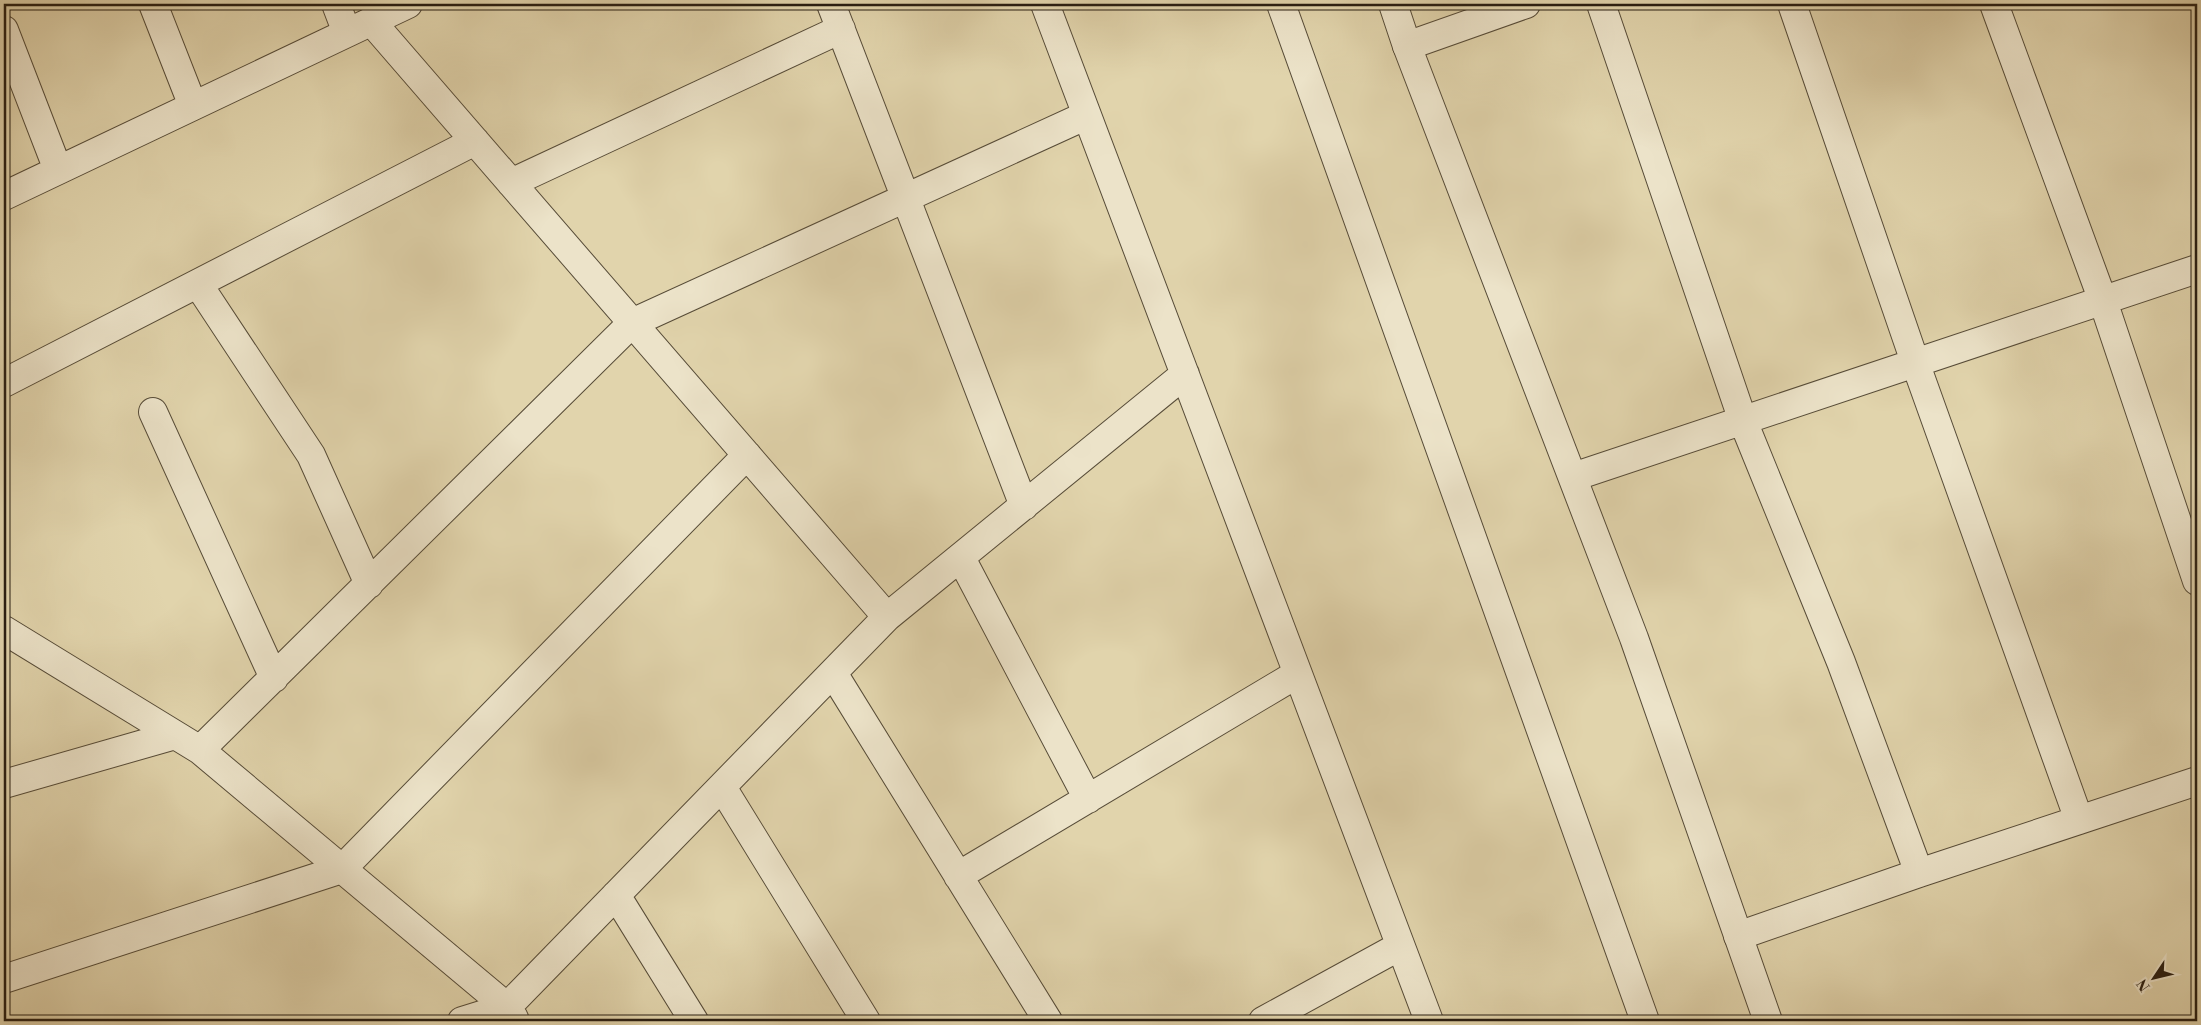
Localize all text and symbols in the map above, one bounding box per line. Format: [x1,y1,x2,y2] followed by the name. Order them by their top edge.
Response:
[2128,952,2178,1002] north arrow
[2134,975,2155,995] text: N

